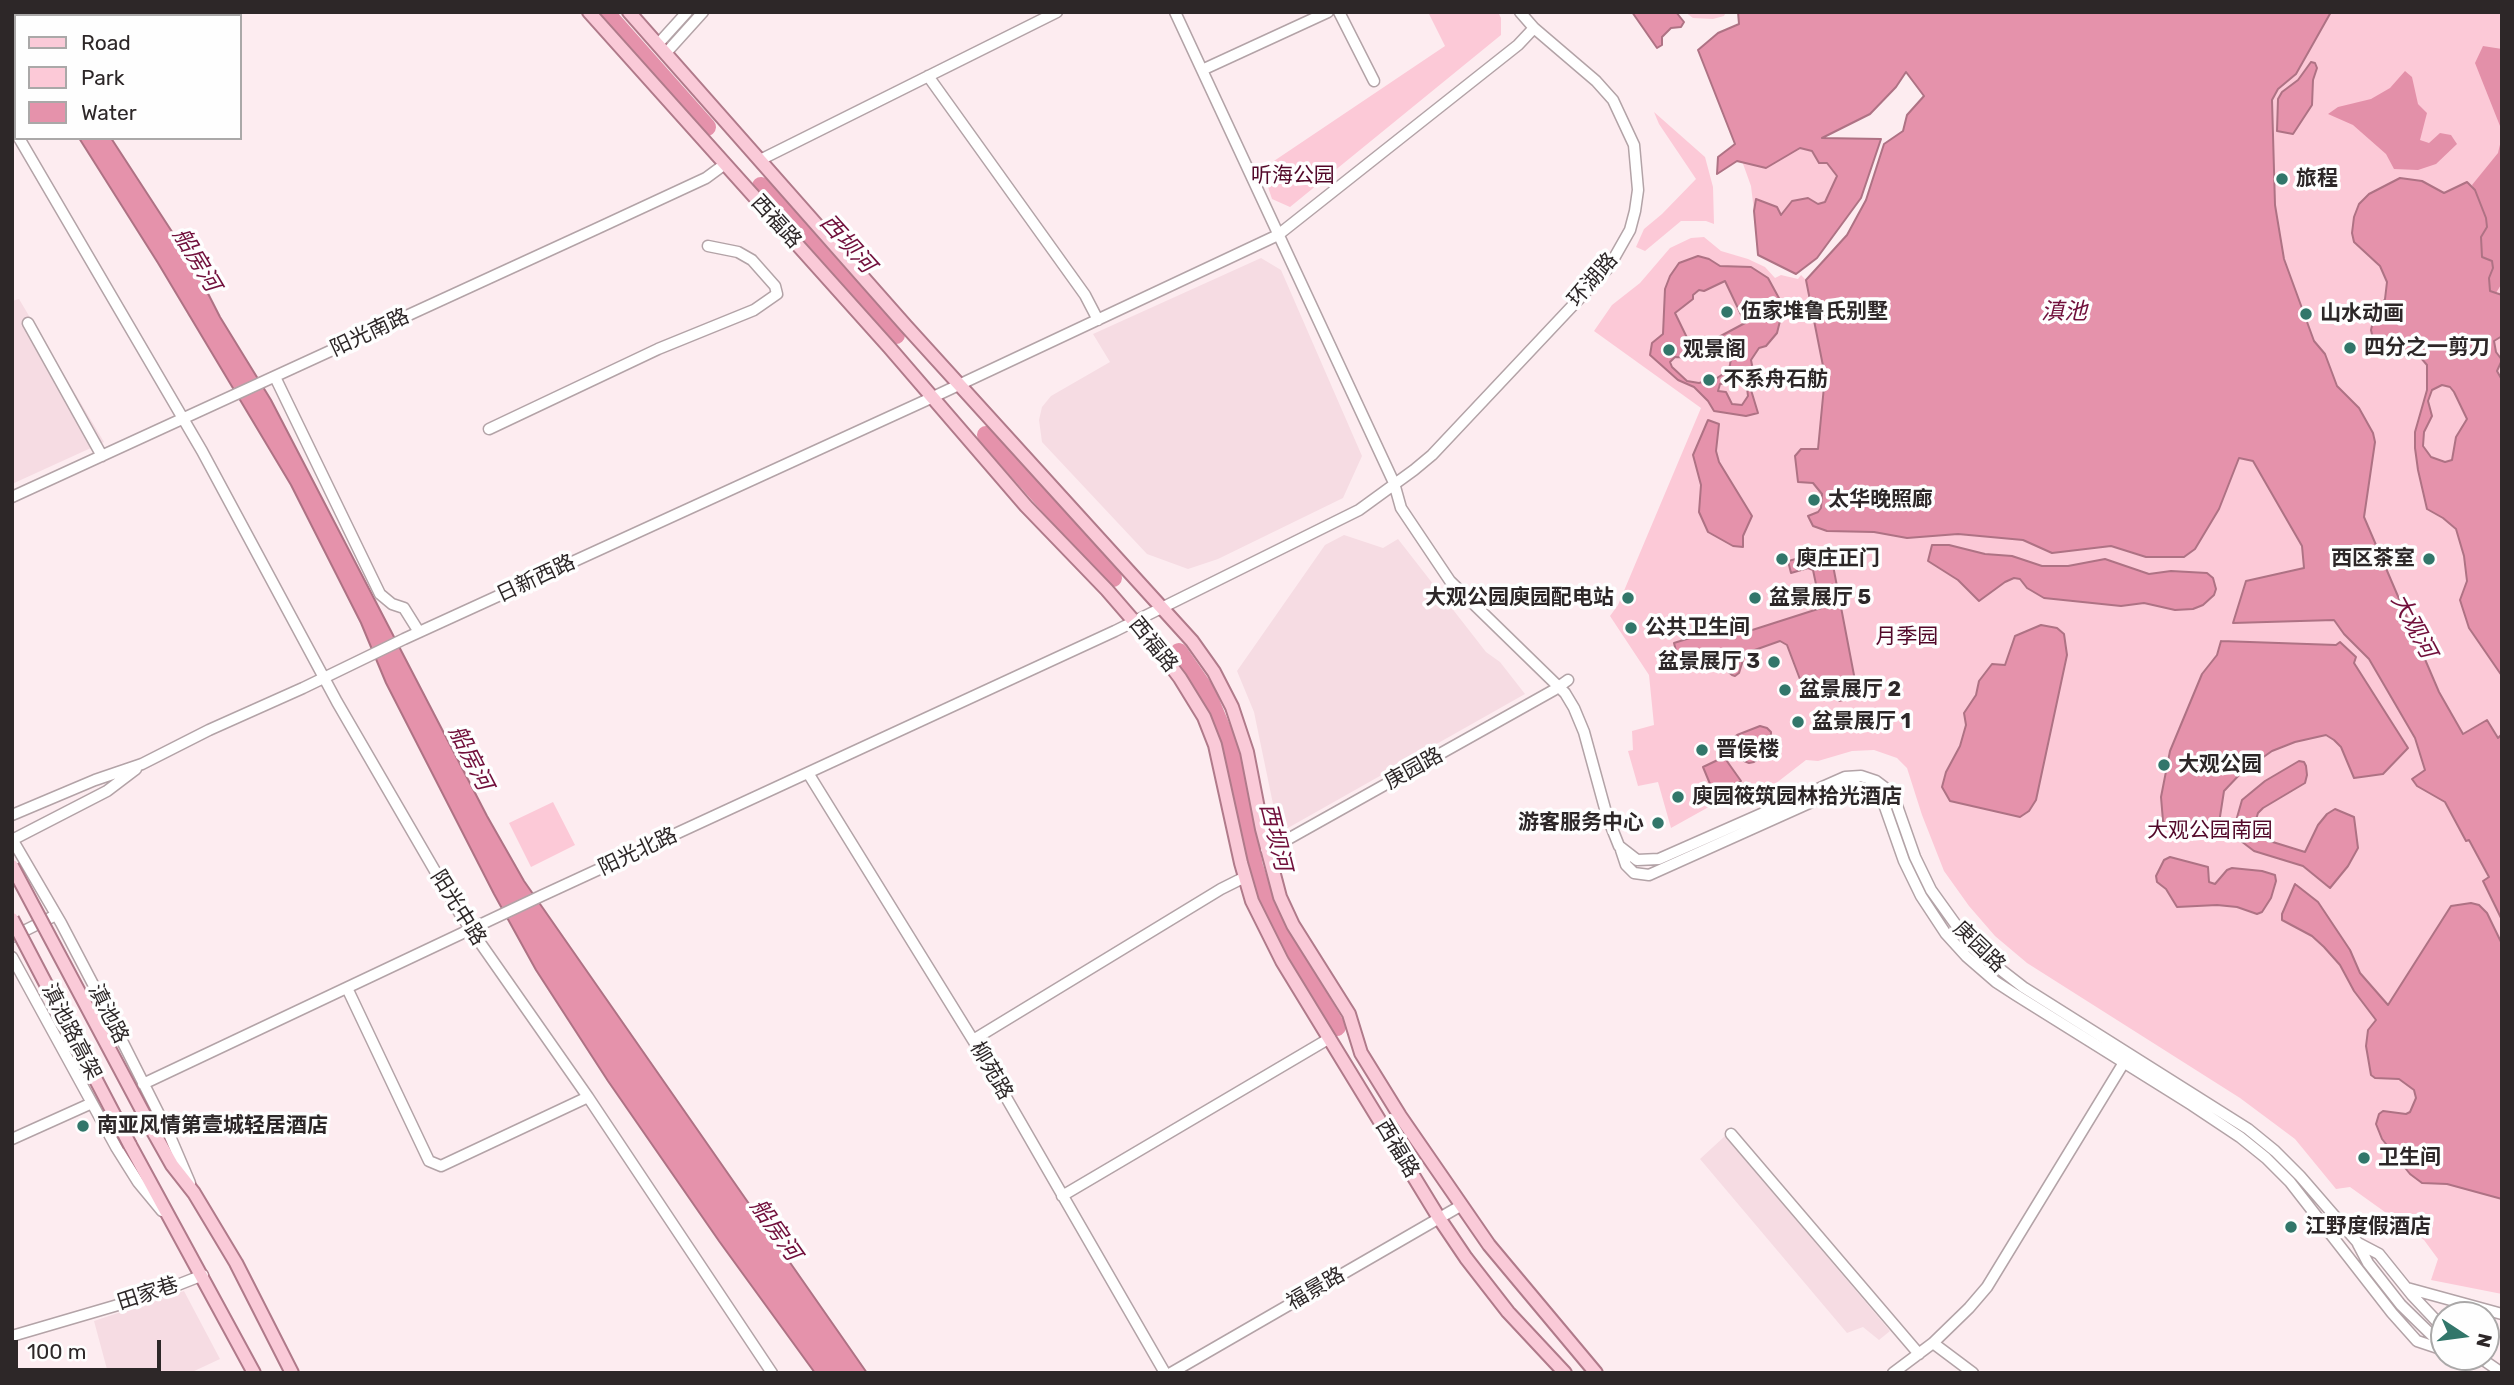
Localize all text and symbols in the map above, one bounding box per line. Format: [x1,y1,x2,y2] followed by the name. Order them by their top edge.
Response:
[14,14,242,140] legend
[81,30,131,55] text: Road
[81,65,125,90] text: Park
[81,100,137,125] text: Water
[1251,163,1335,189] park label: 听海公园
[2296,166,2338,192] place label: 旅程
[2274,171,2290,187] marker: 旅程
[746,190,806,254] street label: 西福路
[814,209,880,279] water label: 西坝河
[166,223,226,297] water label: 船房河
[1563,248,1623,312] street label: 环湖路
[2041,298,2087,326] water label: 滇池
[1741,299,1888,325] place label: 伍家堆鲁氏别墅
[2320,301,2404,327] place label: 山水动画
[327,304,413,362] street label: 阳光南路
[1719,304,1735,320] marker: 伍家堆鲁氏别墅
[2298,306,2314,322] marker: 山水动画
[2364,335,2490,361] place label: 四分之一剪刀
[1683,337,1746,363] place label: 观景阁
[2342,340,2358,356] marker: 四分之一剪刀
[1661,342,1677,358] marker: 观景阁
[1723,367,1828,393] place label: 不系舟石舫
[1701,372,1717,388] marker: 不系舟石舫
[1828,487,1933,513] place label: 太华晚照廊
[1806,492,1822,508] marker: 太华晚照廊
[1796,546,1880,572] place label: 庾庄正门
[2331,546,2415,572] place label: 西区茶室
[493,550,579,608] street label: 日新西路
[1774,551,1790,567] marker: 庾庄正门
[2421,551,2437,567] marker: 西区茶室
[1425,585,1614,611] place label: 大观公园庾园配电站
[1769,585,1871,611] place label: 盆景展厅 5
[2385,589,2441,663] water label: 大观河
[1620,590,1636,606] marker: 大观公园庾园配电站
[1747,590,1763,606] marker: 盆景展厅 5
[1123,613,1183,677] street label: 西福路
[1645,615,1750,641] place label: 公共卫生间
[1623,620,1639,636] marker: 公共卫生间
[1876,624,1938,650] park label: 月季园
[1658,649,1760,675] place label: 盆景展厅 3
[1766,654,1782,670] marker: 盆景展厅 3
[1799,677,1901,703] place label: 盆景展厅 2
[1777,682,1793,698] marker: 盆景展厅 2
[1812,709,1911,735] place label: 盆景展厅 1
[1790,714,1806,730] marker: 盆景展厅 1
[442,721,498,795] water label: 船房河
[1716,737,1779,763] place label: 晋侯楼
[1694,742,1710,758] marker: 晋侯楼
[1380,743,1448,795] street label: 庚园路
[2178,752,2262,778] place label: 大观公园
[2156,757,2172,773] marker: 大观公园
[1692,784,1902,810] place label: 庾园筱筑园林拾光酒店
[1670,789,1686,805] marker: 庾园筱筑园林拾光酒店
[1253,800,1297,874] water label: 西坝河
[1518,810,1644,836] place label: 游客服务中心
[1650,815,1666,831] marker: 游客服务中心
[2147,818,2273,844] park label: 大观公园南园
[595,823,681,881] street label: 阳光北路
[425,866,491,950] street label: 阳光中路
[1948,916,2010,978] street label: 庚园路
[36,980,106,1084] street label: 滇池路高架
[82,980,134,1048] street label: 滇池路
[964,1037,1018,1105] street label: 柳苑路
[97,1113,328,1139] place label: 南亚风情第壹城轻居酒店
[1370,1116,1424,1182] street label: 西福路
[75,1118,91,1134] marker: 南亚风情第壹城轻居酒店
[2378,1145,2441,1171] place label: 卫生间
[2356,1150,2372,1166] marker: 卫生间
[744,1194,806,1266] water label: 船房河
[2305,1214,2431,1240] place label: 江野度假酒店
[2283,1219,2299,1235] marker: 江野度假酒店
[1282,1262,1350,1316] street label: 福景路
[114,1272,182,1316] street label: 田家巷
[2430,1301,2500,1371] north arrow
[18,1326,164,1370] scale bar
[2471,1331,2497,1350] text: N
[27,1339,86,1364] text: 100 m

